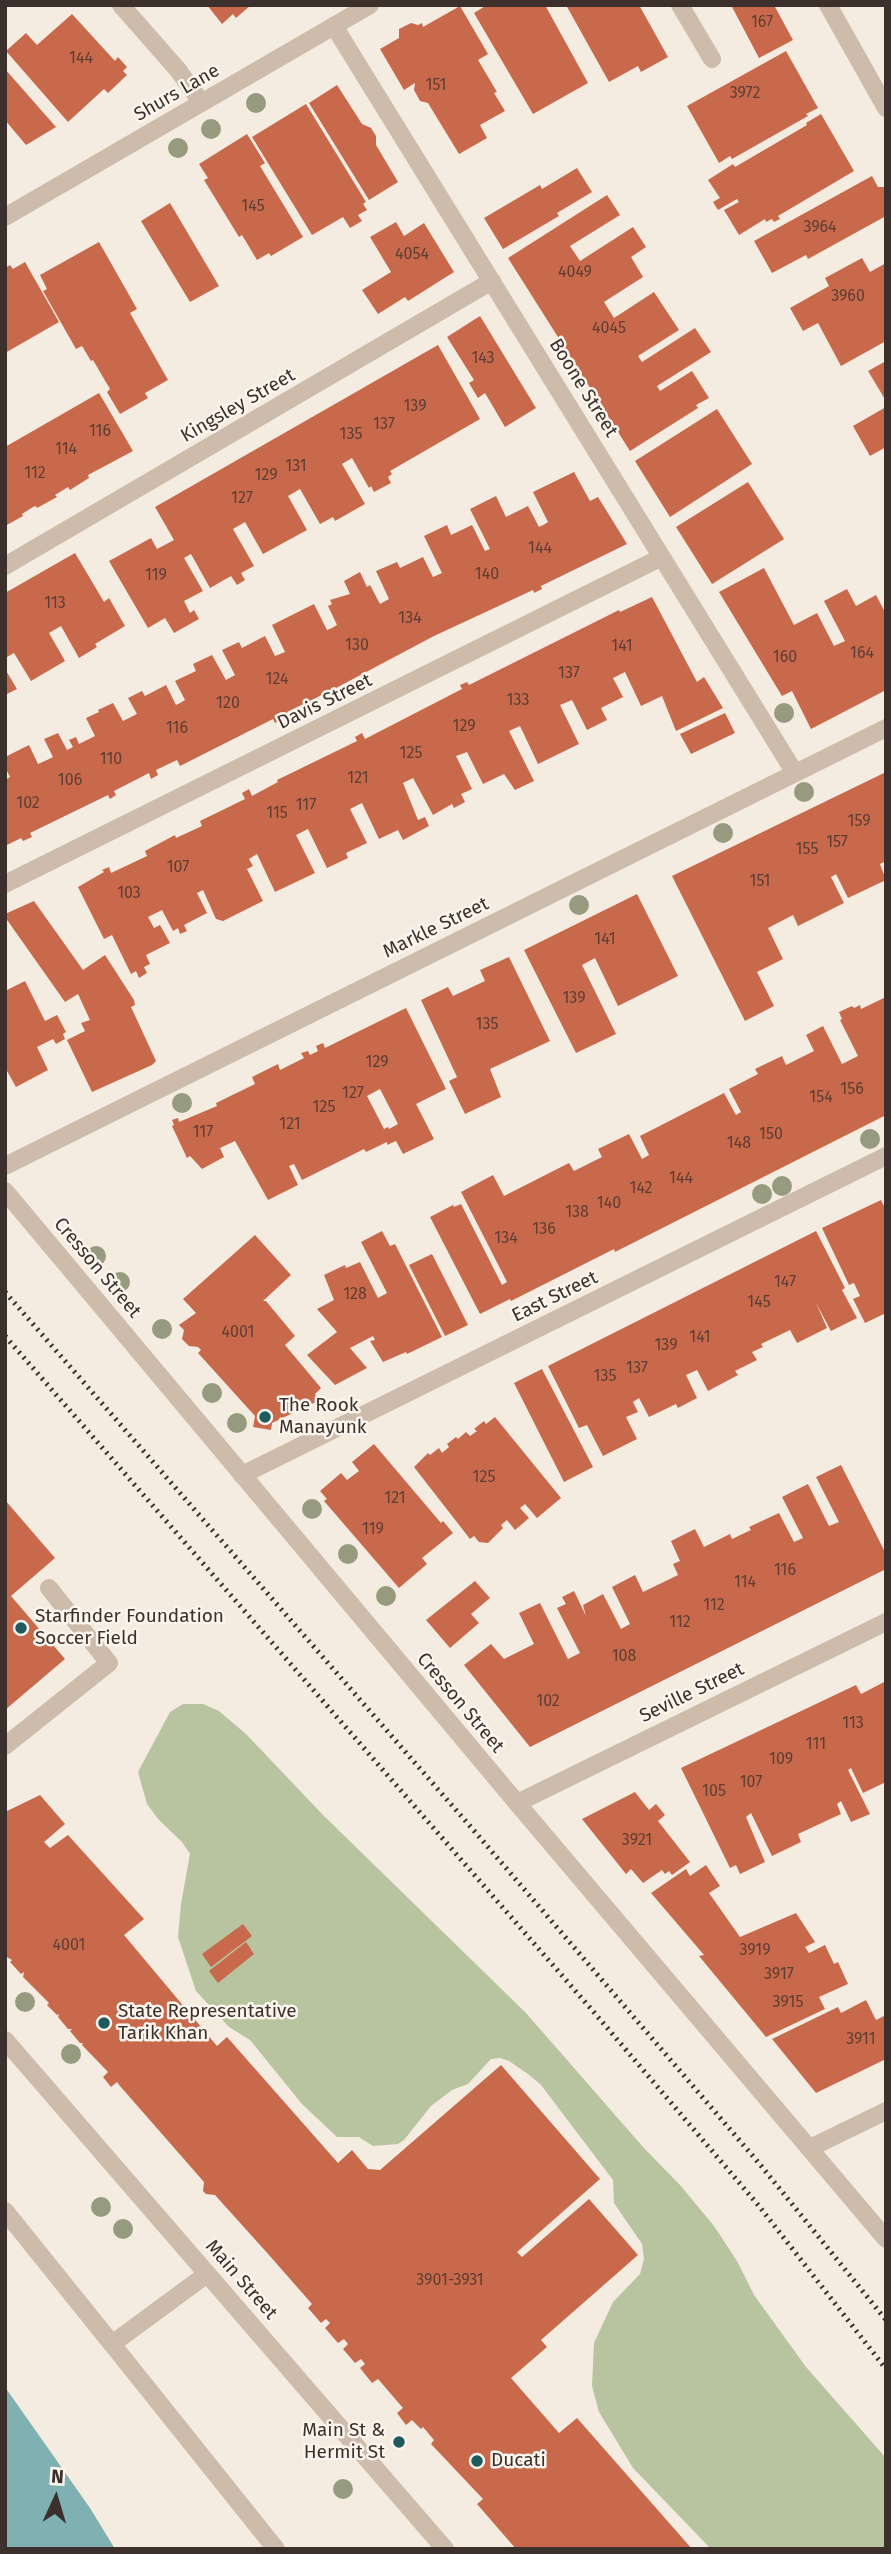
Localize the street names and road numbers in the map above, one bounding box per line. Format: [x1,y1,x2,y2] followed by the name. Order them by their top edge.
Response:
[130,59,224,127] street label: Shurs Lane
[544,335,622,441] street label: Boone Street
[177,364,299,448] street label: Kingsley Street
[274,669,376,735] street label: Davis Street
[380,893,492,963] street label: Markle Street
[48,1213,146,1323] street label: Cresson Street
[508,1267,602,1327] street label: East Street
[411,1648,509,1758] street label: Cresson Street
[636,1658,748,1728] street label: Seville Street
[200,2235,282,2325] street label: Main Street

